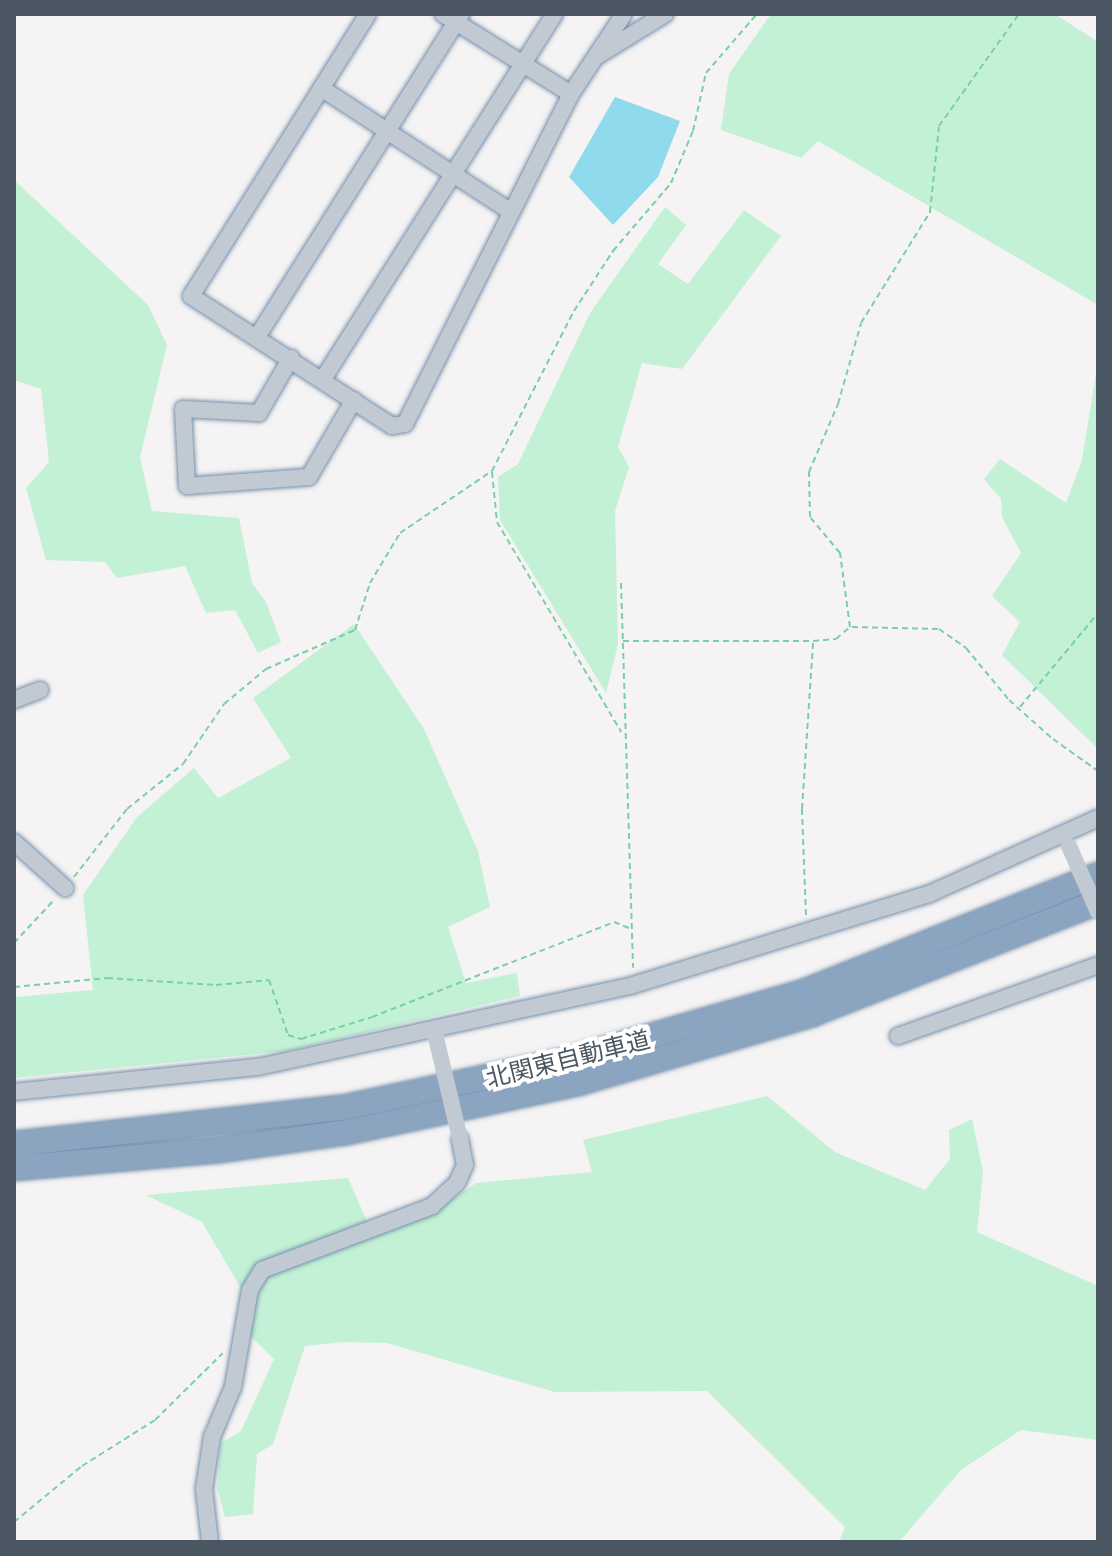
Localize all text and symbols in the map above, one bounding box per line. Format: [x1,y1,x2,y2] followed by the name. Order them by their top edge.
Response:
[483,1025,653,1093] street label: 北関東自動車道

